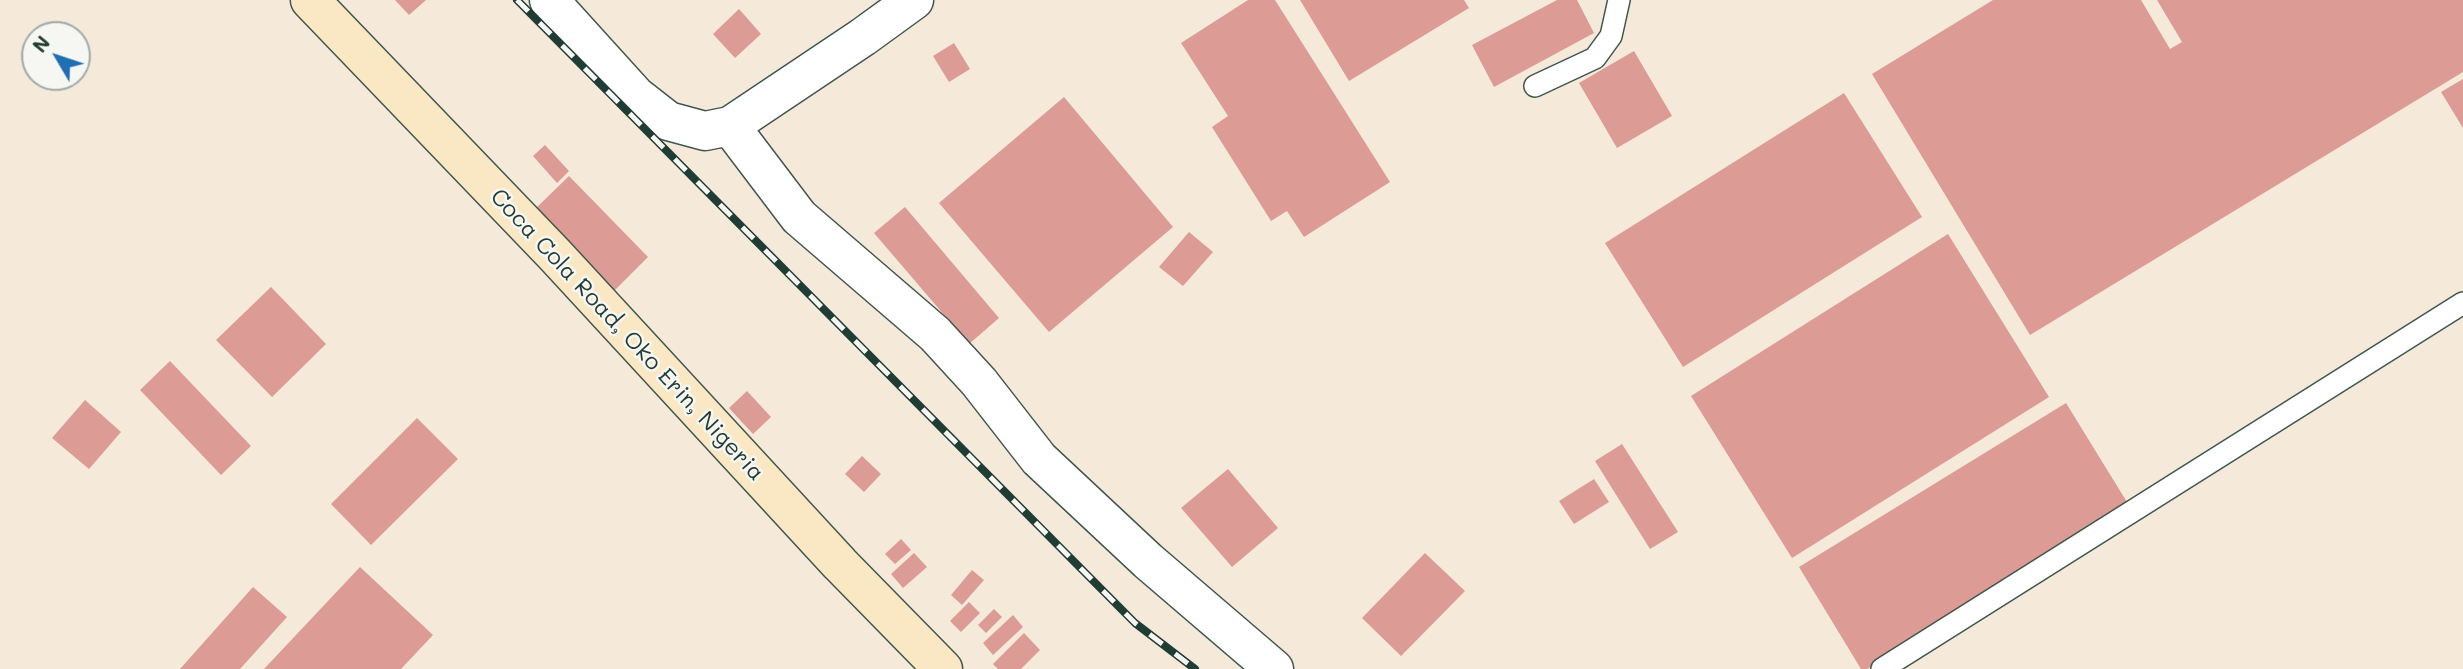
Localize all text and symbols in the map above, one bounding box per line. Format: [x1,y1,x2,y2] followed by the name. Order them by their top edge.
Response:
[21,21,91,91] north arrow
[27,30,55,57] text: N
[484,183,770,487] street label: Coca Cola Road, Oko Erin, Nigeria

